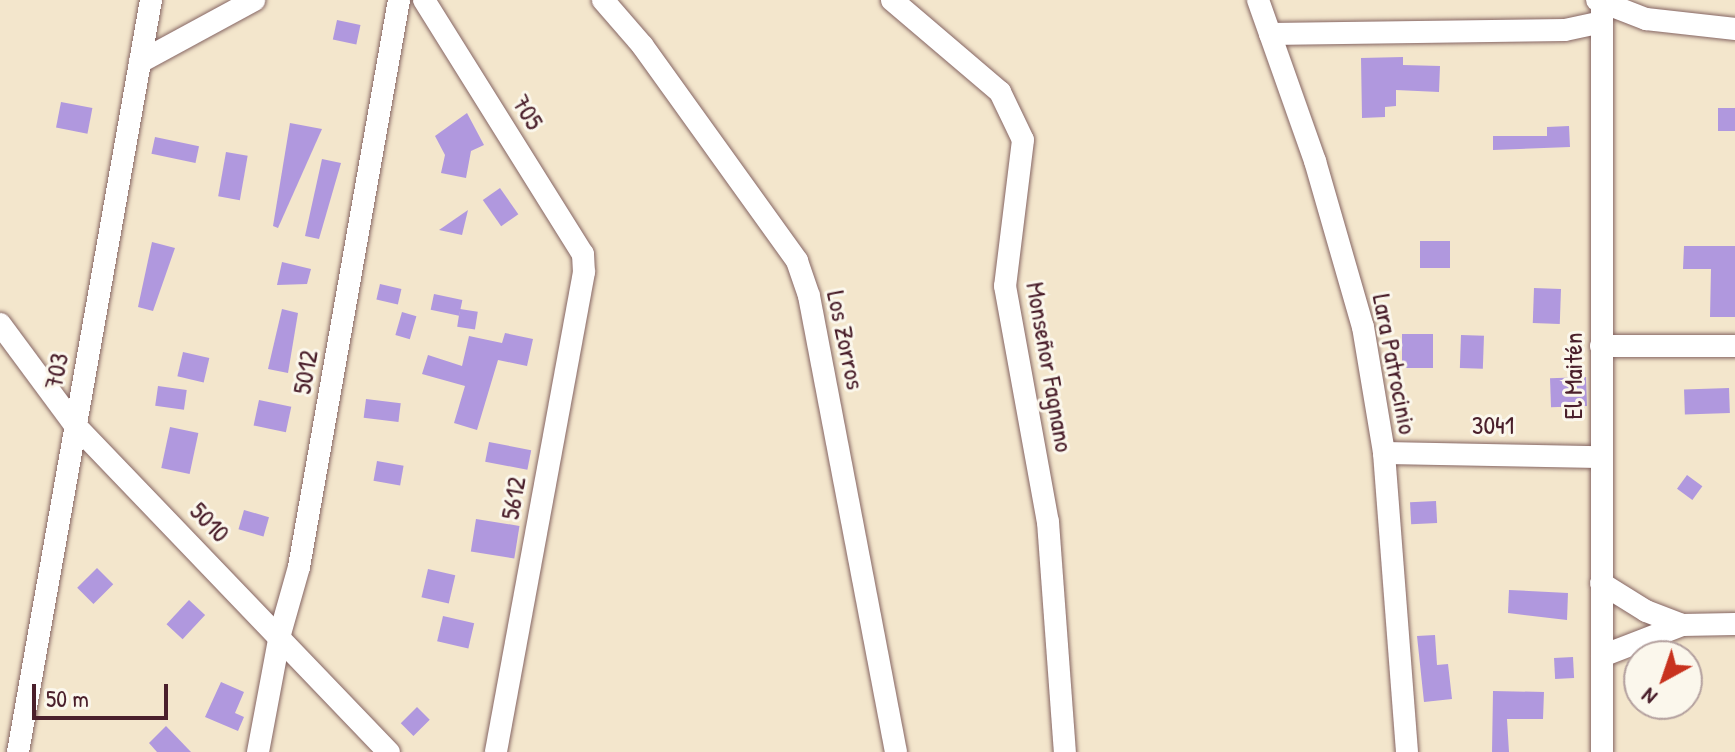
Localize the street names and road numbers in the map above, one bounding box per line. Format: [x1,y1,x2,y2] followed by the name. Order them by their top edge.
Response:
[505,89,551,135] street label: 705
[1020,280,1080,454] street label: Monseñor Fagnano
[820,288,872,392] street label: Los Zorros
[1366,291,1424,437] street label: Lara Patrocinio
[1557,333,1589,419] street label: El Maitén
[286,348,324,396] street label: 5012
[37,350,75,392] street label: 703
[1472,409,1514,441] street label: 3041
[494,474,532,522] street label: 5612
[184,495,236,549] street label: 5010

